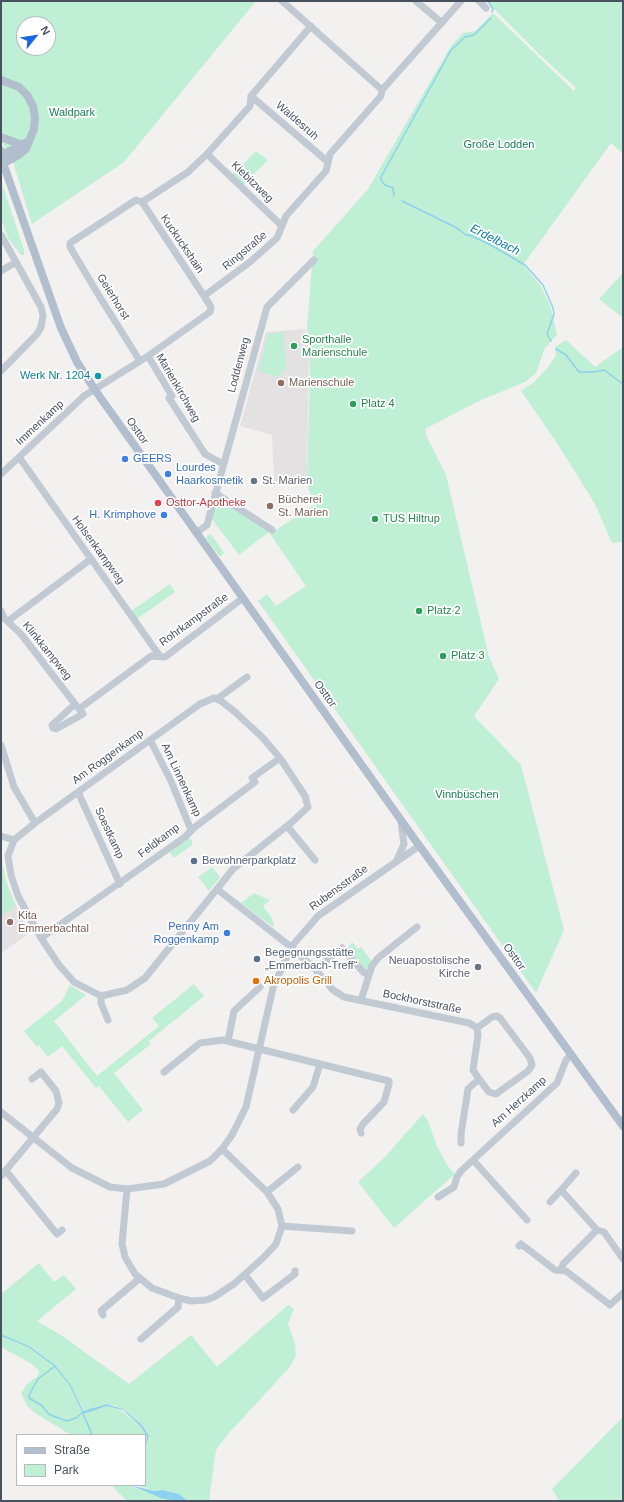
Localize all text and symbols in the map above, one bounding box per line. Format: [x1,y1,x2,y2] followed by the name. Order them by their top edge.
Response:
[16,16,56,56] north arrow
[38,24,53,37] text: N
[273,99,321,143] street label: Waldesruh
[49,106,95,120] park label: Waldpark
[464,138,534,152] park label: Große Lodden
[228,159,276,205] street label: Kiebitzweg
[158,212,206,276] street label: Kuckuckshain
[468,221,522,259] water label: Erdelbach
[220,229,270,273] street label: Ringstraße
[94,272,132,322] street label: Geierhorst
[302,333,367,359] place label: Sporthalle Marienschule
[225,336,253,394] street label: Loddenweg
[289,341,299,351] marker: Sporthalle Marienschule
[153,351,203,425] street label: Marienkirchweg
[20,369,90,383] place label: Werk Nr. 1204
[93,371,103,381] marker: Werk Nr. 1204
[289,376,354,390] place label: Marienschule
[276,378,286,388] marker: Marienschule
[361,397,395,411] place label: Platz 4
[13,398,67,448] street label: Immenkamp
[348,399,358,409] marker: Platz 4
[123,415,151,447] street label: Osttor
[133,452,172,466] place label: GEERS
[120,454,130,464] marker: GEERS
[176,461,243,487] place label: Lourdes Haarkosmetik
[163,469,173,479] marker: Lourdes Haarkosmetik
[262,474,312,488] place label: St. Marien
[249,476,259,486] marker: St. Marien
[278,493,328,519] place label: Bücherei St. Marien
[166,496,246,510] place label: Osttor-Apotheke
[153,498,163,508] marker: Osttor-Apotheke
[265,501,275,511] marker: Bücherei St. Marien
[89,508,156,522] place label: H. Krimphove
[159,510,169,520] marker: H. Krimphove
[383,512,440,526] place label: TUS Hiltrup
[69,513,127,587] street label: Holsenkampweg
[370,514,380,524] marker: TUS Hiltrup
[157,591,231,649] street label: Rohrkampstraße
[427,604,461,618] place label: Platz 2
[414,606,424,616] marker: Platz 2
[20,619,74,683] street label: Klinkkampweg
[451,649,485,663] place label: Platz 3
[438,651,448,661] marker: Platz 3
[311,678,339,710] street label: Osttor
[70,727,146,787] street label: Am Roggenkamp
[158,741,204,819] street label: Am Linnenkamp
[435,788,499,802] park label: Vinnbüschen
[91,805,127,861] street label: Soestkamp
[136,821,182,861] street label: Feldkamp
[202,854,296,868] place label: Bewohnerparkplatz
[189,856,199,866] marker: Bewohnerparkplatz
[307,862,371,914] street label: Rubensstraße
[18,909,89,935] place label: Kita Emmerbachtal
[5,917,15,927] marker: Kita Emmerbachtal
[154,920,219,946] place label: Penny Am Roggenkamp
[222,928,232,938] marker: Penny Am Roggenkamp
[500,941,528,973] street label: Osttor
[265,946,357,972] place label: Begegnungsstätte „Emmerbach-Treff“
[252,954,262,964] marker: Begegnungsstätte „Emmerbach-Treff“
[389,954,470,980] place label: Neuapostolische Kirche
[473,962,483,972] marker: Neuapostolische Kirche
[264,974,332,988] place label: Akropolis Grill
[251,976,261,986] marker: Akropolis Grill
[381,987,463,1017] street label: Bockhorststraße
[489,1074,549,1130] street label: Am Herzkamp
[16,1434,146,1486] legend
[54,1443,90,1457] text: Straße
[54,1463,79,1477] text: Park

